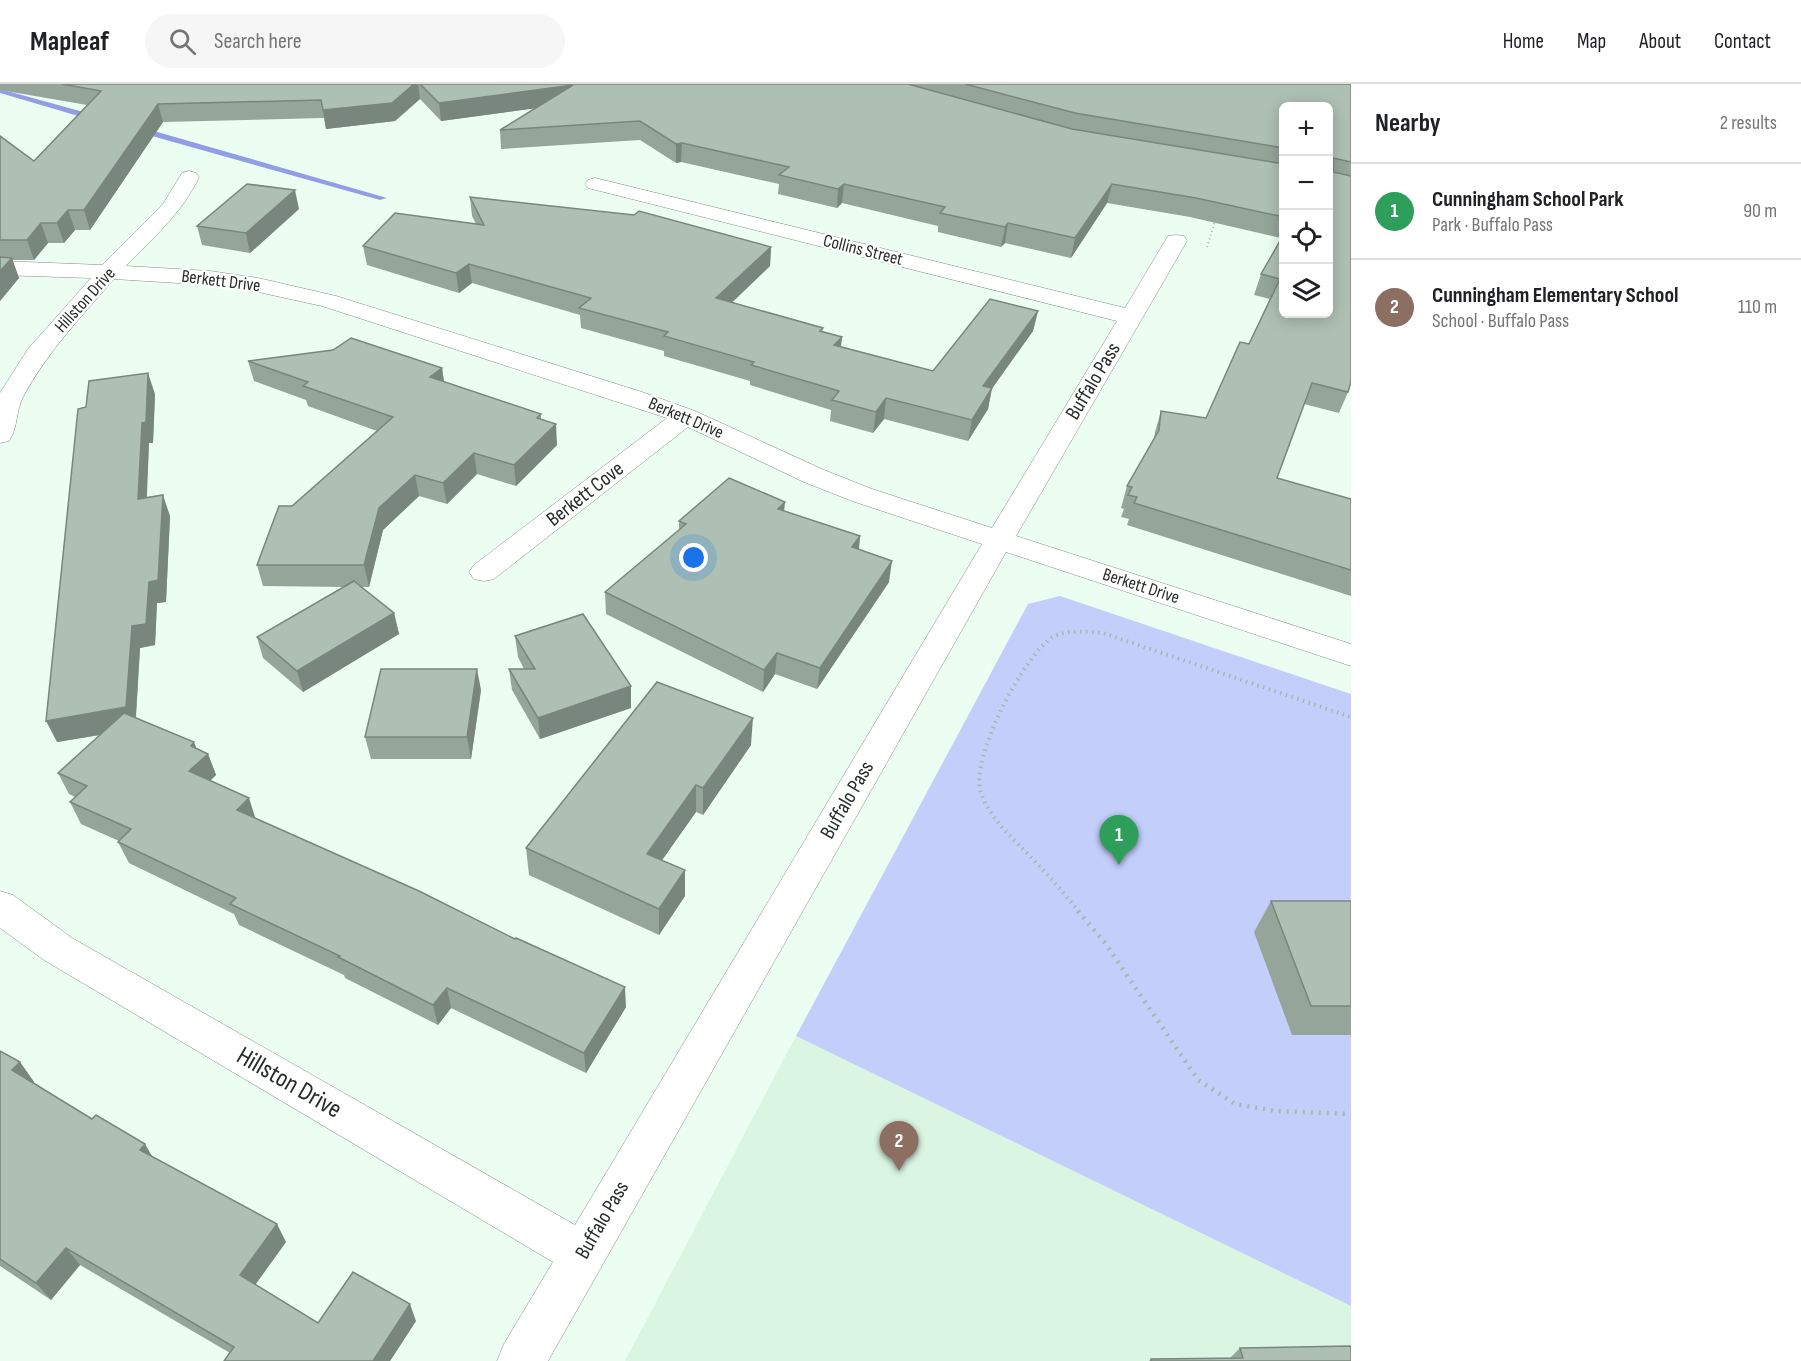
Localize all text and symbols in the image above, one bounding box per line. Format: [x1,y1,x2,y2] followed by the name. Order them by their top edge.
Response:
[145,14,565,68] search box
[30,25,109,58] text: Mapleaf
[166,25,199,58] icon: search
[214,28,302,55] text: Search here
[1503,29,1544,54] text: Home
[1577,29,1606,54] text: Map
[1639,29,1681,54] text: About
[1714,29,1771,54] text: Contact
[1279,102,1333,318] map controls
[1279,102,1333,156] button: +
[1375,108,1441,139] text: Nearby
[1720,111,1777,135] text: 2 results
[1279,156,1333,210] button: −
[1432,186,1624,213] text: Cunningham School Park
[1391,199,1398,223] text: 1
[1743,199,1777,223] text: 90 m
[1279,210,1333,264] button: locate
[1432,213,1553,237] text: Park · Buffalo Pass
[821,230,906,270] street label: Collins Street
[50,263,120,337] street label: Hillston Drive
[1279,264,1333,318] button: layers
[180,266,262,296] street label: Berkett Drive
[1432,282,1679,309] text: Cunningham Elementary School
[1390,295,1399,319] text: 2
[1738,295,1777,319] text: 110 m
[1432,309,1569,333] text: School · Buffalo Pass
[1060,338,1126,424] street label: Buffalo Pass
[645,393,727,443] street label: Berkett Drive
[541,456,629,532] street label: Berkett Cove
[679,543,708,572] your location
[1100,564,1182,608] street label: Berkett Drive
[815,757,879,843] street label: Buffalo Pass
[1100,816,1138,865] pin: 1
[231,1041,347,1125] street label: Hillston Drive
[880,1122,918,1171] pin: 2
[570,1177,634,1263] street label: Buffalo Pass

